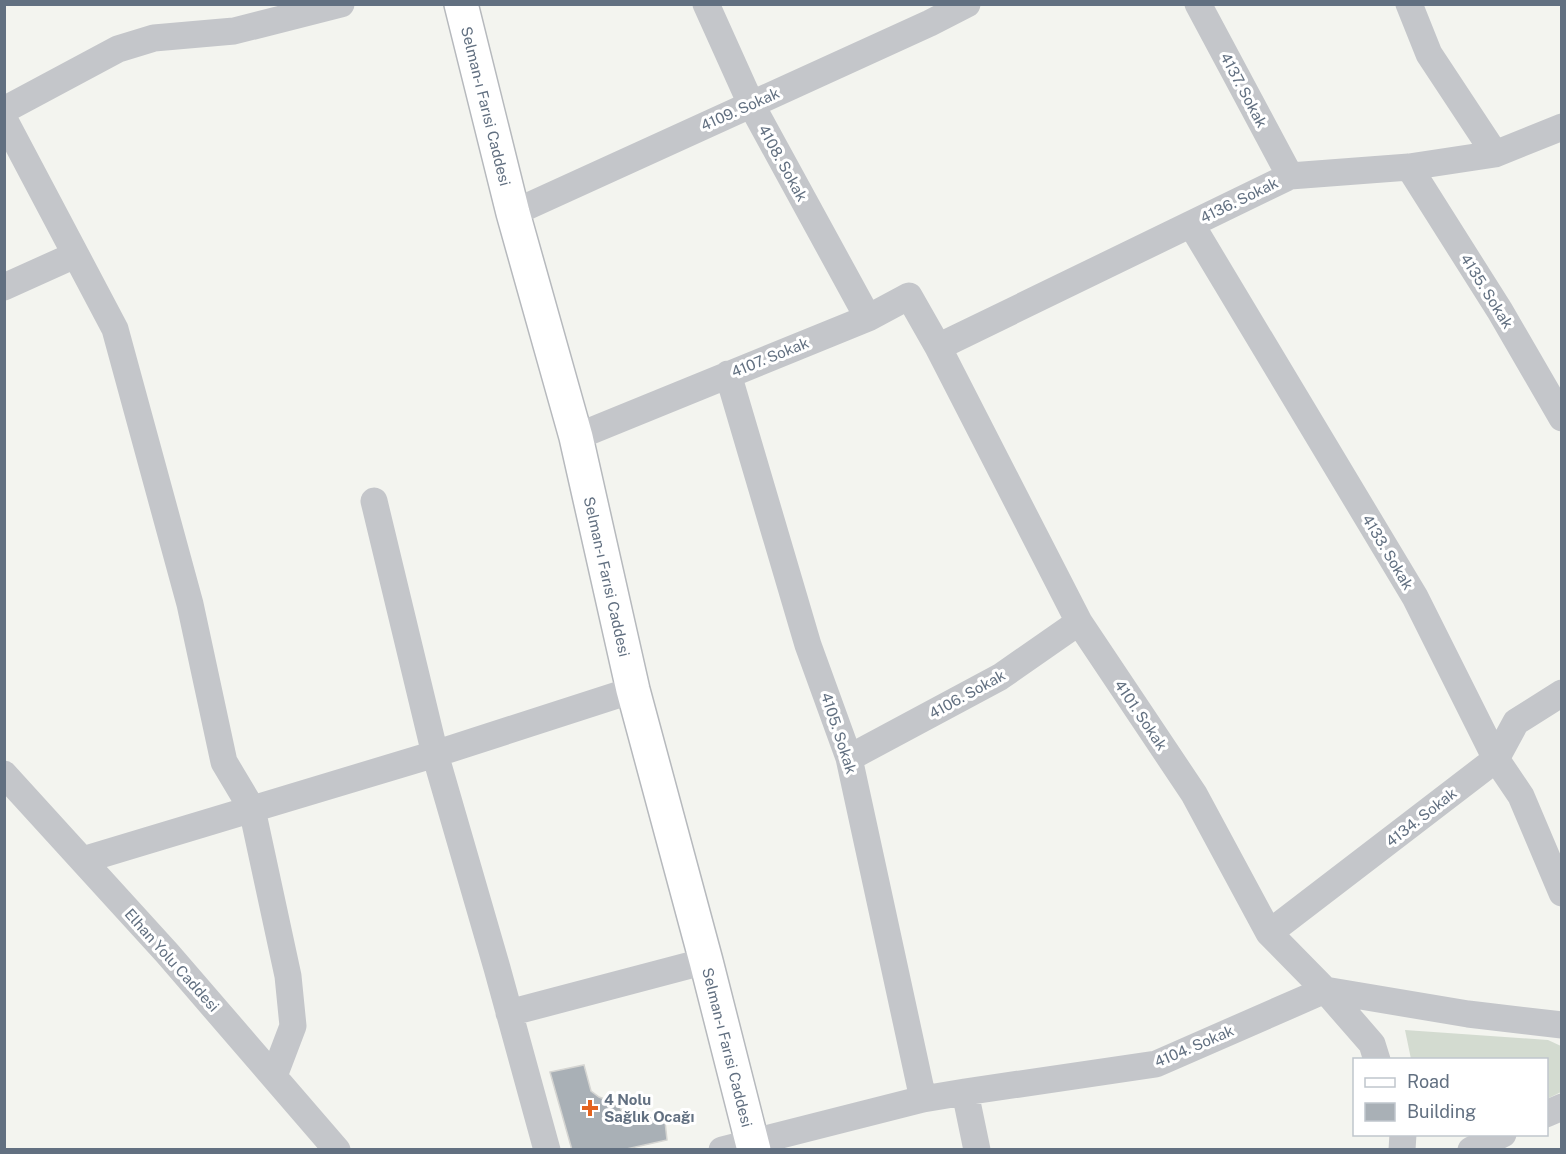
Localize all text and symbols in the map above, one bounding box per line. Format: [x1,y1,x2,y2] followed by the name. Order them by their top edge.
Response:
[458,24,514,187] street label: Selman-ı Farısi Caddesi
[1217,50,1271,130] street label: 4137. Sokak
[698,84,782,134] street label: 4109. Sokak
[755,122,811,204] street label: 4108. Sokak
[1197,174,1281,226] street label: 4136. Sokak
[1457,250,1517,332] street label: 4135. Sokak
[729,334,811,380] street label: 4107. Sokak
[581,495,634,658] street label: Selman-ı Farısi Caddesi
[1359,511,1417,593] street label: 4133. Sokak
[926,666,1008,722] street label: 4106. Sokak
[1111,677,1171,753] street label: 4101. Sokak
[818,690,860,776] street label: 4105. Sokak
[1382,784,1460,850] street label: 4134. Sokak
[121,905,223,1015] street label: Elhan Yolu Caddesi
[700,966,756,1129] street label: Selman-ı Farısi Caddesi
[1152,1022,1236,1070] street label: 4104. Sokak
[1353,1058,1548,1136] legend
[1407,1071,1450,1092] text: Road
[604,1091,694,1125] place label: 4 Nolu Sağlık Ocağı
[581,1099,599,1117] marker: 4 Nolu Sağlık Ocağı
[1407,1101,1476,1122] text: Building

